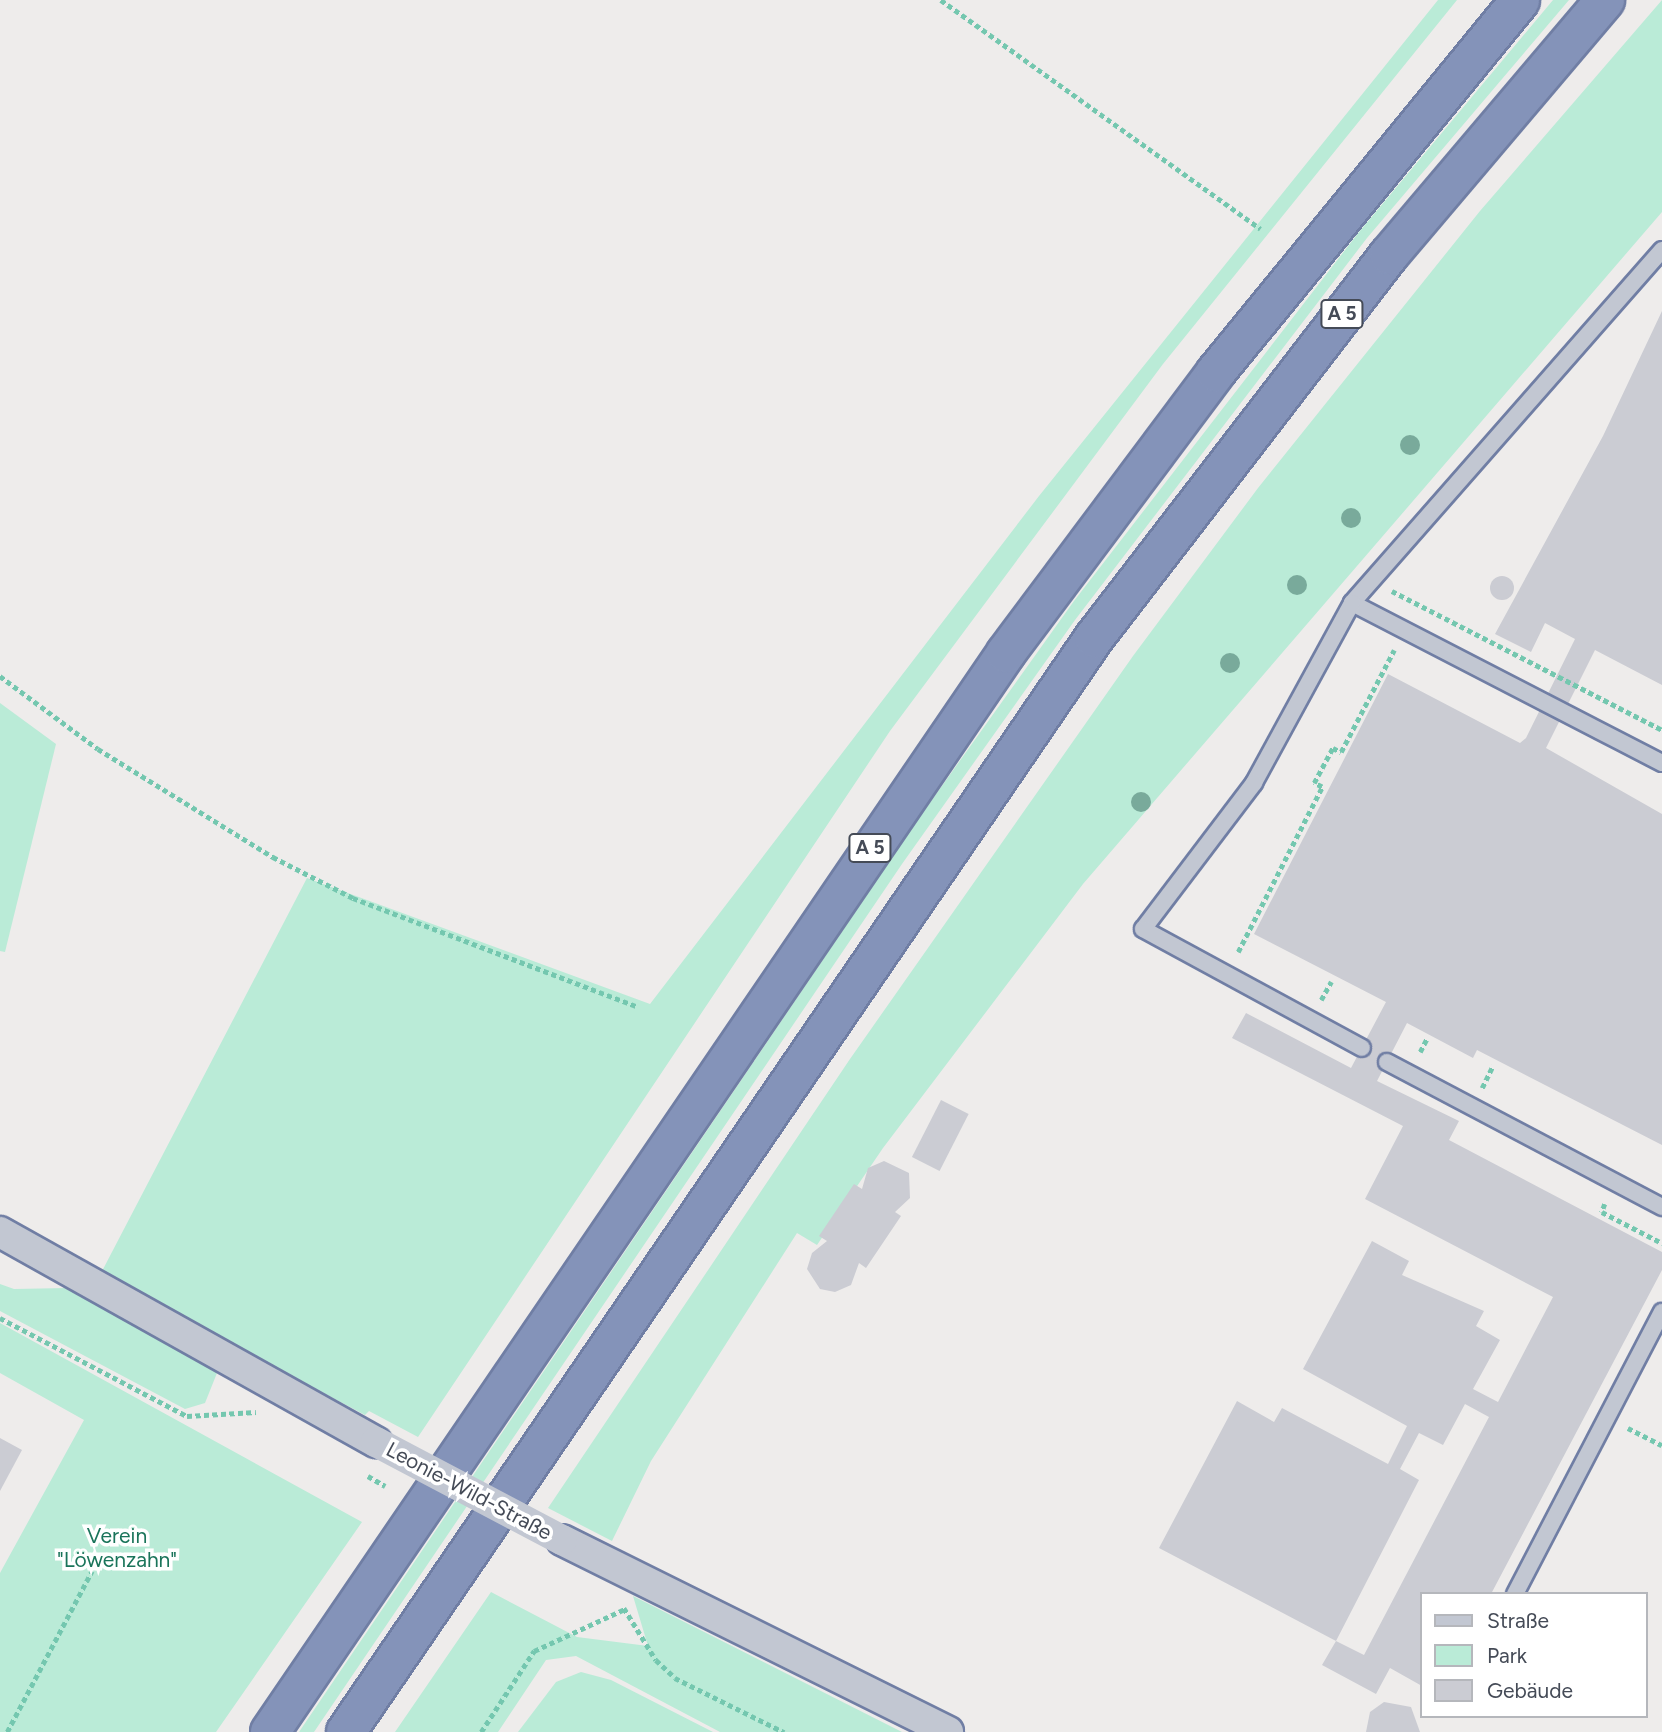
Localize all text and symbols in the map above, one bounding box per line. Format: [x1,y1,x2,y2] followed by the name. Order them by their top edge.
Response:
[1319,298,1365,330] road number: A 5
[847,832,893,863] road number: A 5
[382,1437,556,1545] street label: Leonie-Wild-Straße
[57,1523,177,1573] park label: Verein "Löwenzahn"
[1420,1592,1648,1718] legend
[1487,1608,1549,1633] text: Straße
[1487,1643,1527,1668] text: Park
[1487,1678,1573,1703] text: Gebäude

